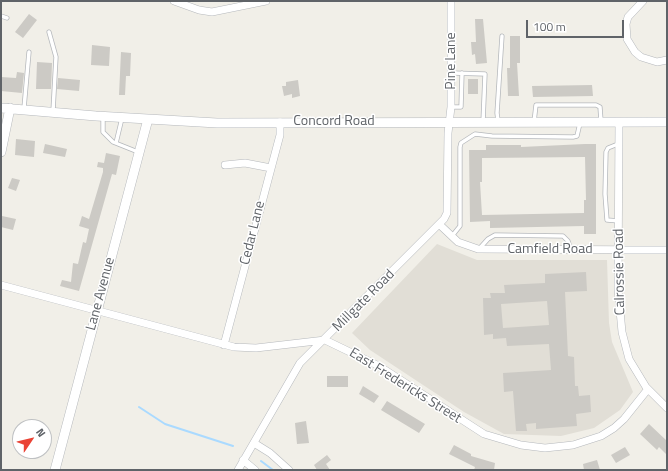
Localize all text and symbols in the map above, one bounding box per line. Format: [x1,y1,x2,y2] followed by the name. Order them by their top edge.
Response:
[528,12,626,38] scale bar
[533,17,566,36] text: 100 m
[444,32,460,90] street label: Pine Lane
[293,114,375,130] street label: Concord Road
[237,199,269,267] street label: Cedar Lane
[611,229,629,315] street label: Calrossie Road
[507,242,593,258] street label: Camfield Road
[83,256,119,332] street label: Lane Avenue
[329,266,399,336] street label: Millgate Road
[346,345,464,427] street label: East Fredericks Street
[12,419,52,459] north arrow
[32,425,50,440] text: N

